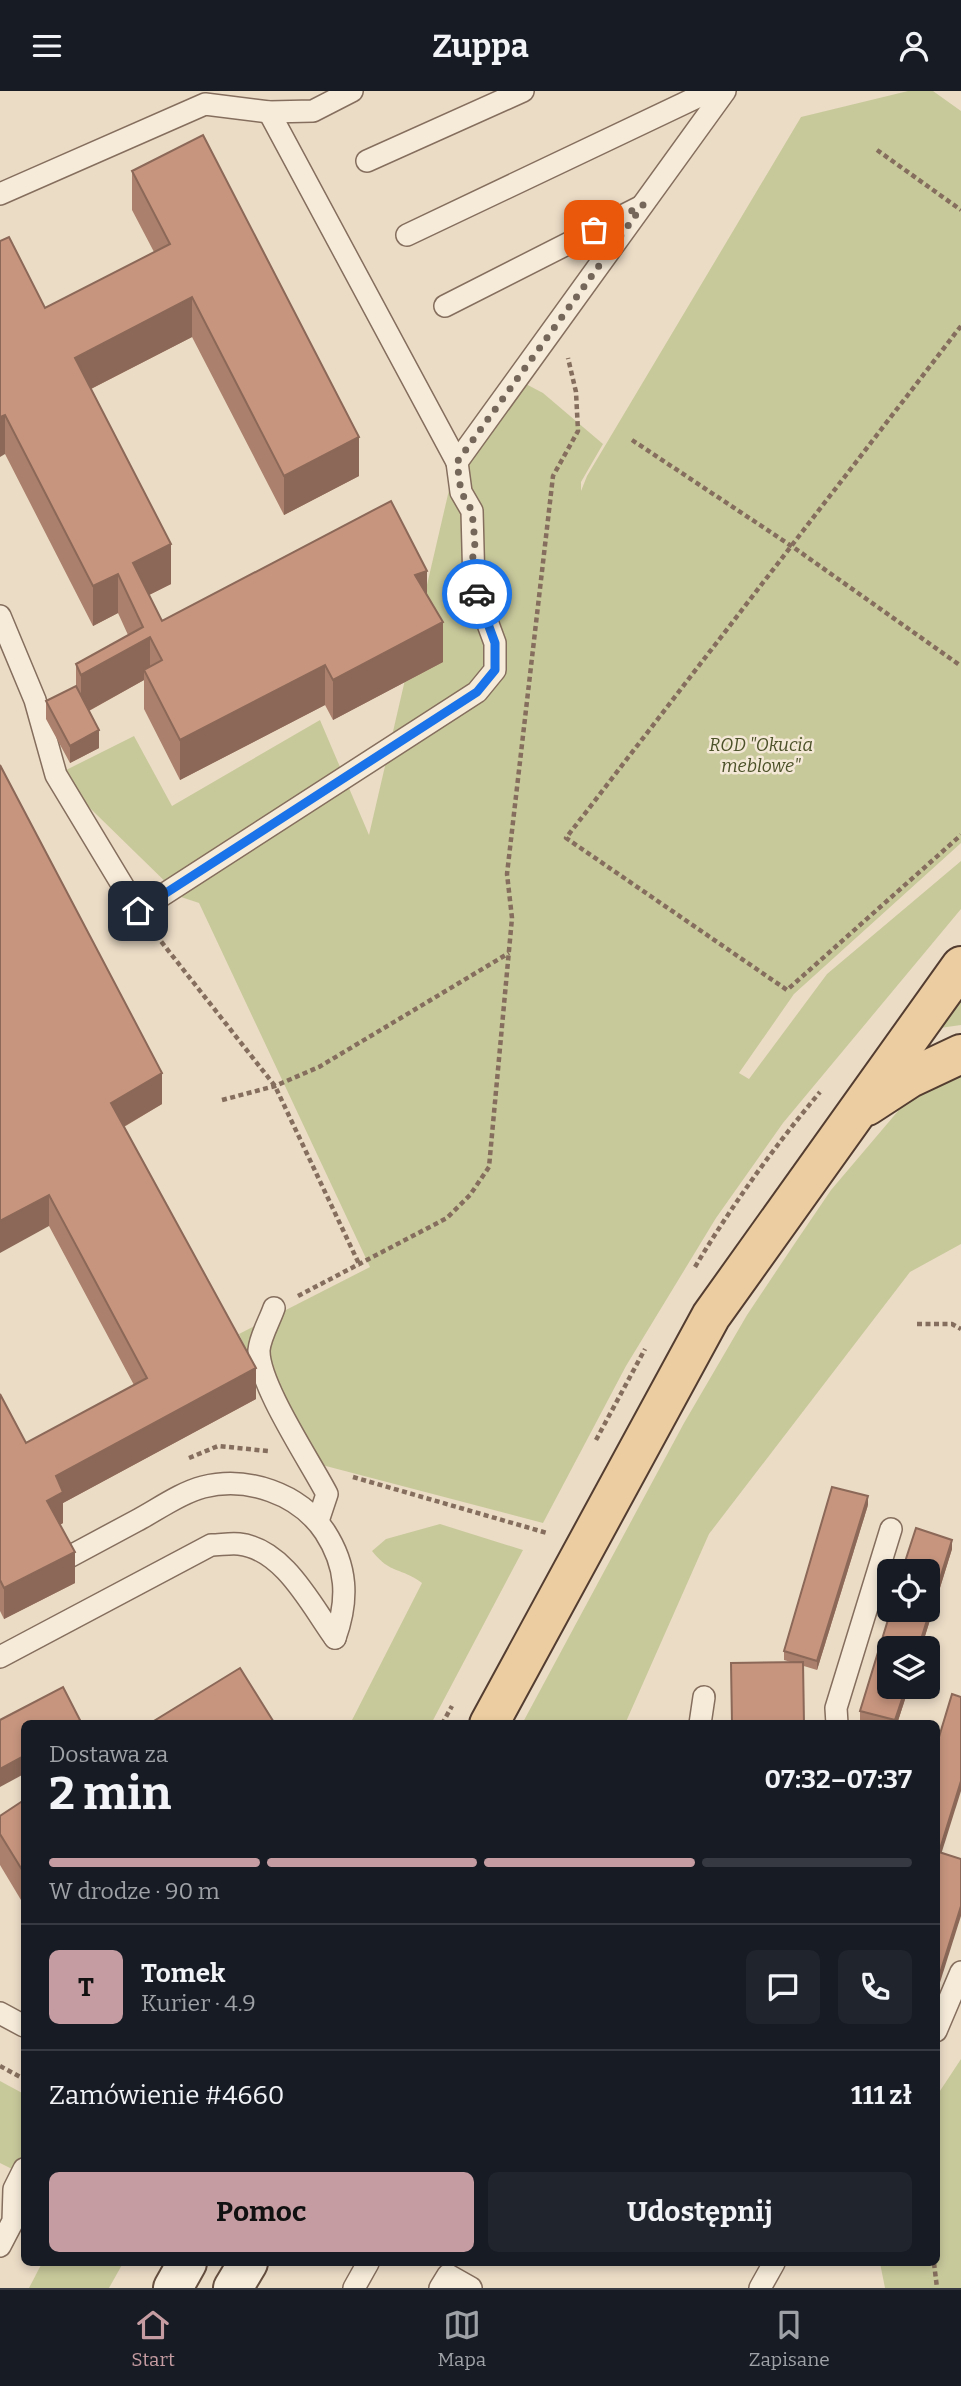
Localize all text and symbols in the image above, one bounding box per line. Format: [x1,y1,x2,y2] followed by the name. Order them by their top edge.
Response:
[28,27,66,65] icon: menu
[432,27,529,65] text: Zuppa
[895,27,933,65] icon: person
[564,200,624,260] pin
[575,211,613,249] icon: bag
[442,559,512,629] courier
[458,575,496,613] icon: car
[709,734,813,777] park label: ROD "Okucia meblowe"
[108,881,168,941] pin
[119,892,157,930] icon: home
[877,1559,940,1699] map controls
[877,1559,940,1622] button: locate
[877,1636,940,1699] button: layers
[49,1740,168,1768] text: Dostawa za
[765,1764,912,1795] text: 07:32–07:37
[49,1766,171,1821] text: 2 min
[49,1877,220,1905] text: W drodze · 90 m
[746,1950,820,2024] button: chat
[838,1950,912,2024] button: phone
[141,1958,225,1989] text: Tomek
[78,1972,94,2003] text: T
[141,1989,256,2017] text: Kurier · 4.9
[49,2080,285,2111] text: Zamówienie #4660
[851,2080,912,2111] text: 111 zł
[49,2172,474,2252] button: Pomoc
[488,2172,912,2252] button: Udostępnij
[131,2306,175,2371] tab: Start
[437,2306,486,2371] tab: Mapa
[749,2306,830,2371] tab: Zapisane

